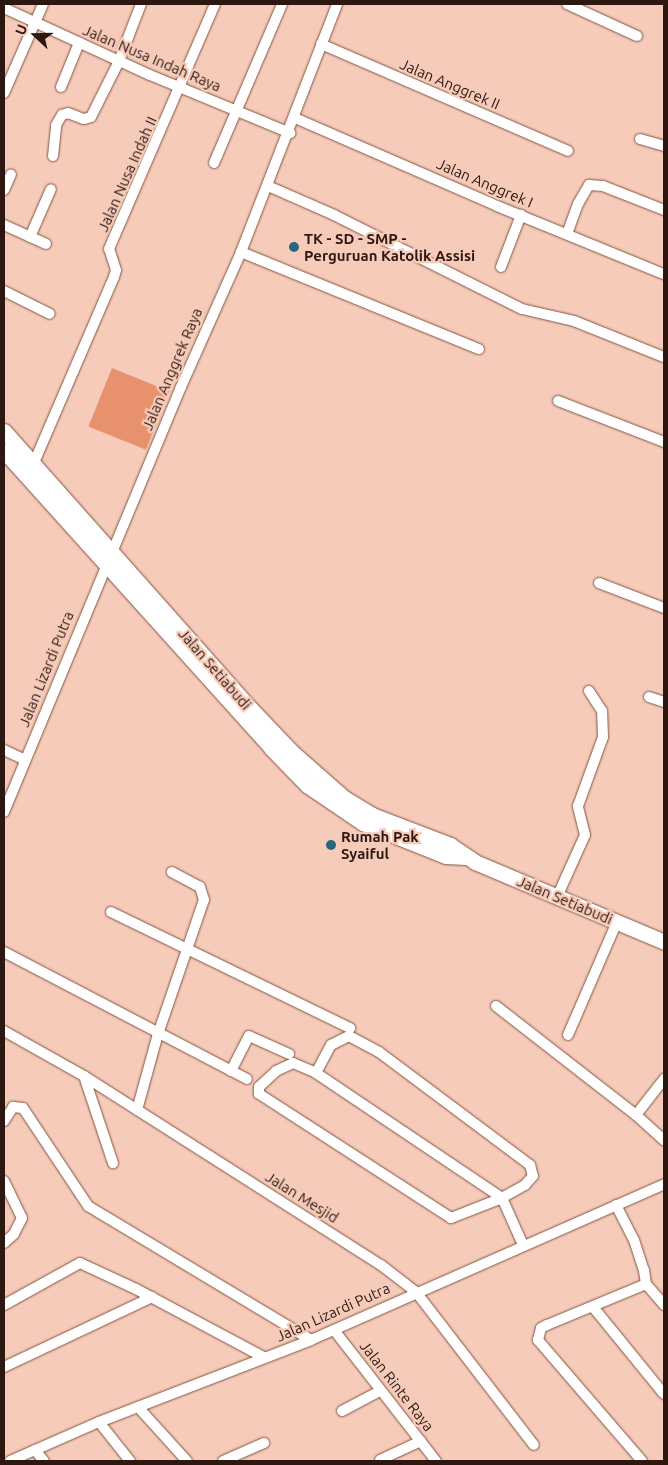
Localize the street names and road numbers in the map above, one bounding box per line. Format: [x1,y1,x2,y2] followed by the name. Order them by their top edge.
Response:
[80,21,224,95] street label: Jalan Nusa Indah Raya
[397,55,503,113] street label: Jalan Anggrek II
[94,114,160,234] street label: Jalan Nusa Indah II
[434,155,536,211] street label: Jalan Anggrek I
[138,305,206,433] street label: Jalan Anggrek Raya
[15,609,77,729] street label: Jalan Lizardi Putra
[175,625,255,713] street label: Jalan Setiabudi
[515,872,615,928] street label: Jalan Setiabudi
[262,1167,342,1227] street label: Jalan Mesjid
[273,1279,393,1345] street label: Jalan Lizardi Putra
[356,1337,438,1435] street label: Jalan Rinte Raya

